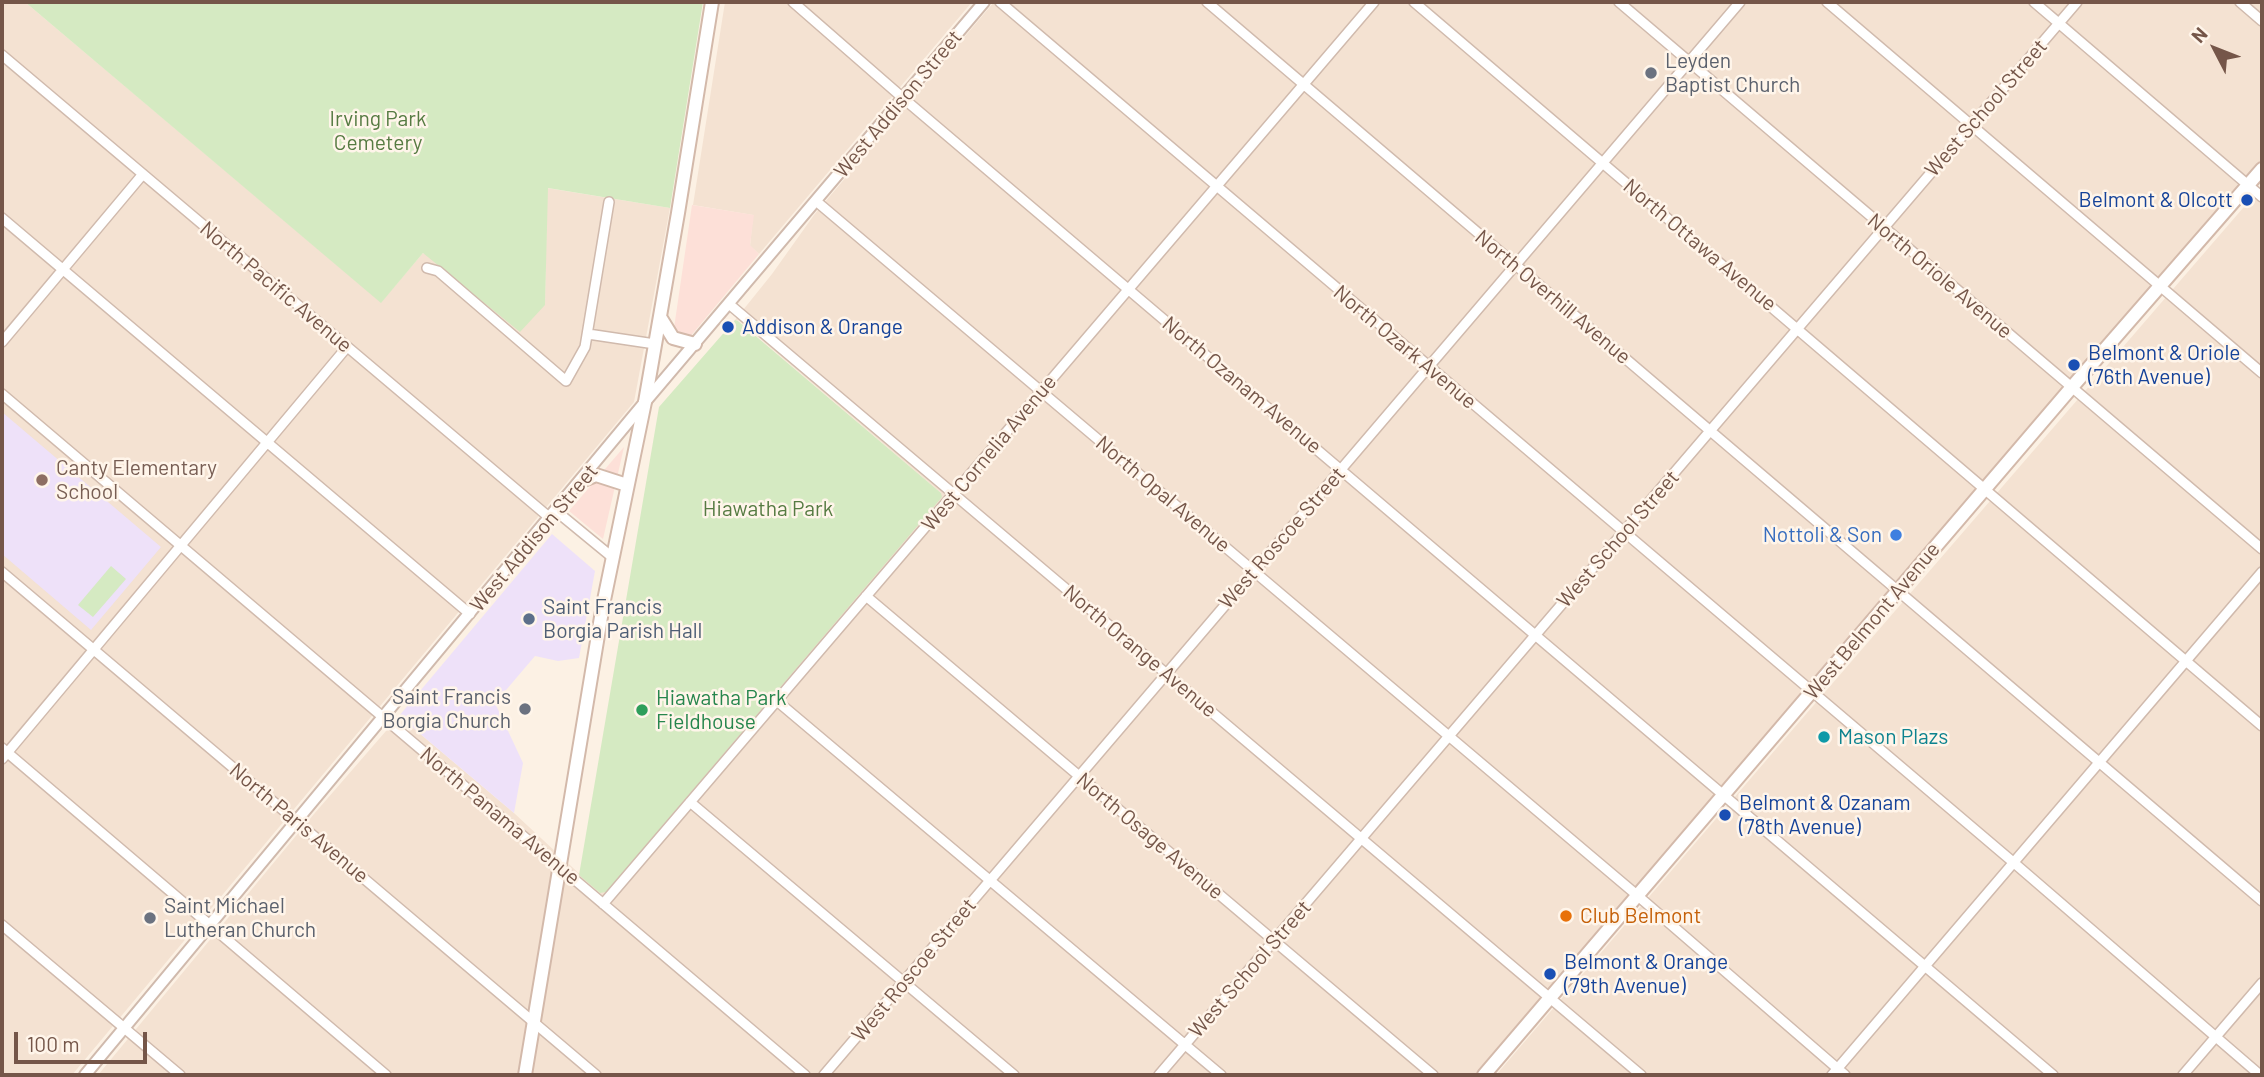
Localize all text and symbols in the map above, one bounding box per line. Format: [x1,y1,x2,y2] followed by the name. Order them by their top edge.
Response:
[2180,14,2250,84] north arrow
[2186,22,2212,47] text: N
[829,25,967,183] street label: West Addison Street
[1919,34,2053,182] street label: West School Street
[1665,48,1800,98] place label: Leyden Baptist Church
[1643,65,1659,81] marker: Leyden Baptist Church
[329,106,427,156] park label: Irving Park Cemetery
[1618,174,1782,316] street label: North Ottawa Avenue
[2079,187,2233,213] place label: Belmont & Olcott
[2239,192,2255,208] marker: Belmont & Olcott
[1862,208,2018,344] street label: North Oriole Avenue
[195,216,357,358] street label: North Pacific Avenue
[1470,225,1636,369] street label: North Overhill Avenue
[1328,280,1482,414] street label: North Ozark Avenue
[1157,311,1327,459] street label: North Ozanam Avenue
[742,314,903,340] place label: Addison & Orange
[720,319,736,335] marker: Addison & Orange
[2088,340,2241,390] place label: Belmont & Oriole (76th Avenue)
[2066,357,2082,373] marker: Belmont & Oriole (76th Avenue)
[916,370,1062,536] street label: West Cornelia Avenue
[1091,430,1235,558] street label: North Opal Avenue
[56,455,217,505] place label: Canty Elementary School
[465,459,603,617] street label: West Addison Street
[1214,462,1350,614] street label: West Roscoe Street
[1551,465,1685,613] street label: West School Street
[34,472,50,488] marker: Canty Elementary School
[703,496,833,522] park label: Hiawatha Park
[1763,522,1882,548] place label: Nottoli & Son
[1888,527,1904,543] marker: Nottoli & Son
[1799,537,1945,705] street label: West Belmont Avenue
[1058,579,1222,723] street label: North Orange Avenue
[543,594,702,644] place label: Saint Francis Borgia Parish Hall
[521,611,537,627] marker: Saint Francis Borgia Parish Hall
[382,684,511,734] place label: Saint Francis Borgia Church
[656,685,786,735] place label: Hiawatha Park Fieldhouse
[517,701,533,717] marker: Saint Francis Borgia Church
[634,702,650,718] marker: Hiawatha Park Fieldhouse
[1838,724,1948,750] place label: Mason Plazs
[1816,729,1832,745] marker: Mason Plazs
[415,742,585,890] street label: North Panama Avenue
[224,757,374,889] street label: North Paris Avenue
[1071,767,1229,905] street label: North Osage Avenue
[1739,790,1911,840] place label: Belmont & Ozanam (78th Avenue)
[1717,807,1733,823] marker: Belmont & Ozanam (78th Avenue)
[164,893,316,943] place label: Saint Michael Lutheran Church
[847,893,981,1047] street label: West Roscoe Street
[1183,895,1317,1043] street label: West School Street
[1580,903,1701,929] place label: Club Belmont
[1558,908,1574,924] marker: Club Belmont
[142,910,158,926] marker: Saint Michael Lutheran Church
[1564,949,1728,999] place label: Belmont & Orange (79th Avenue)
[1542,966,1558,982] marker: Belmont & Orange (79th Avenue)
[18,1018,150,1062] scale bar
[27,1031,80,1056] text: 100 m

